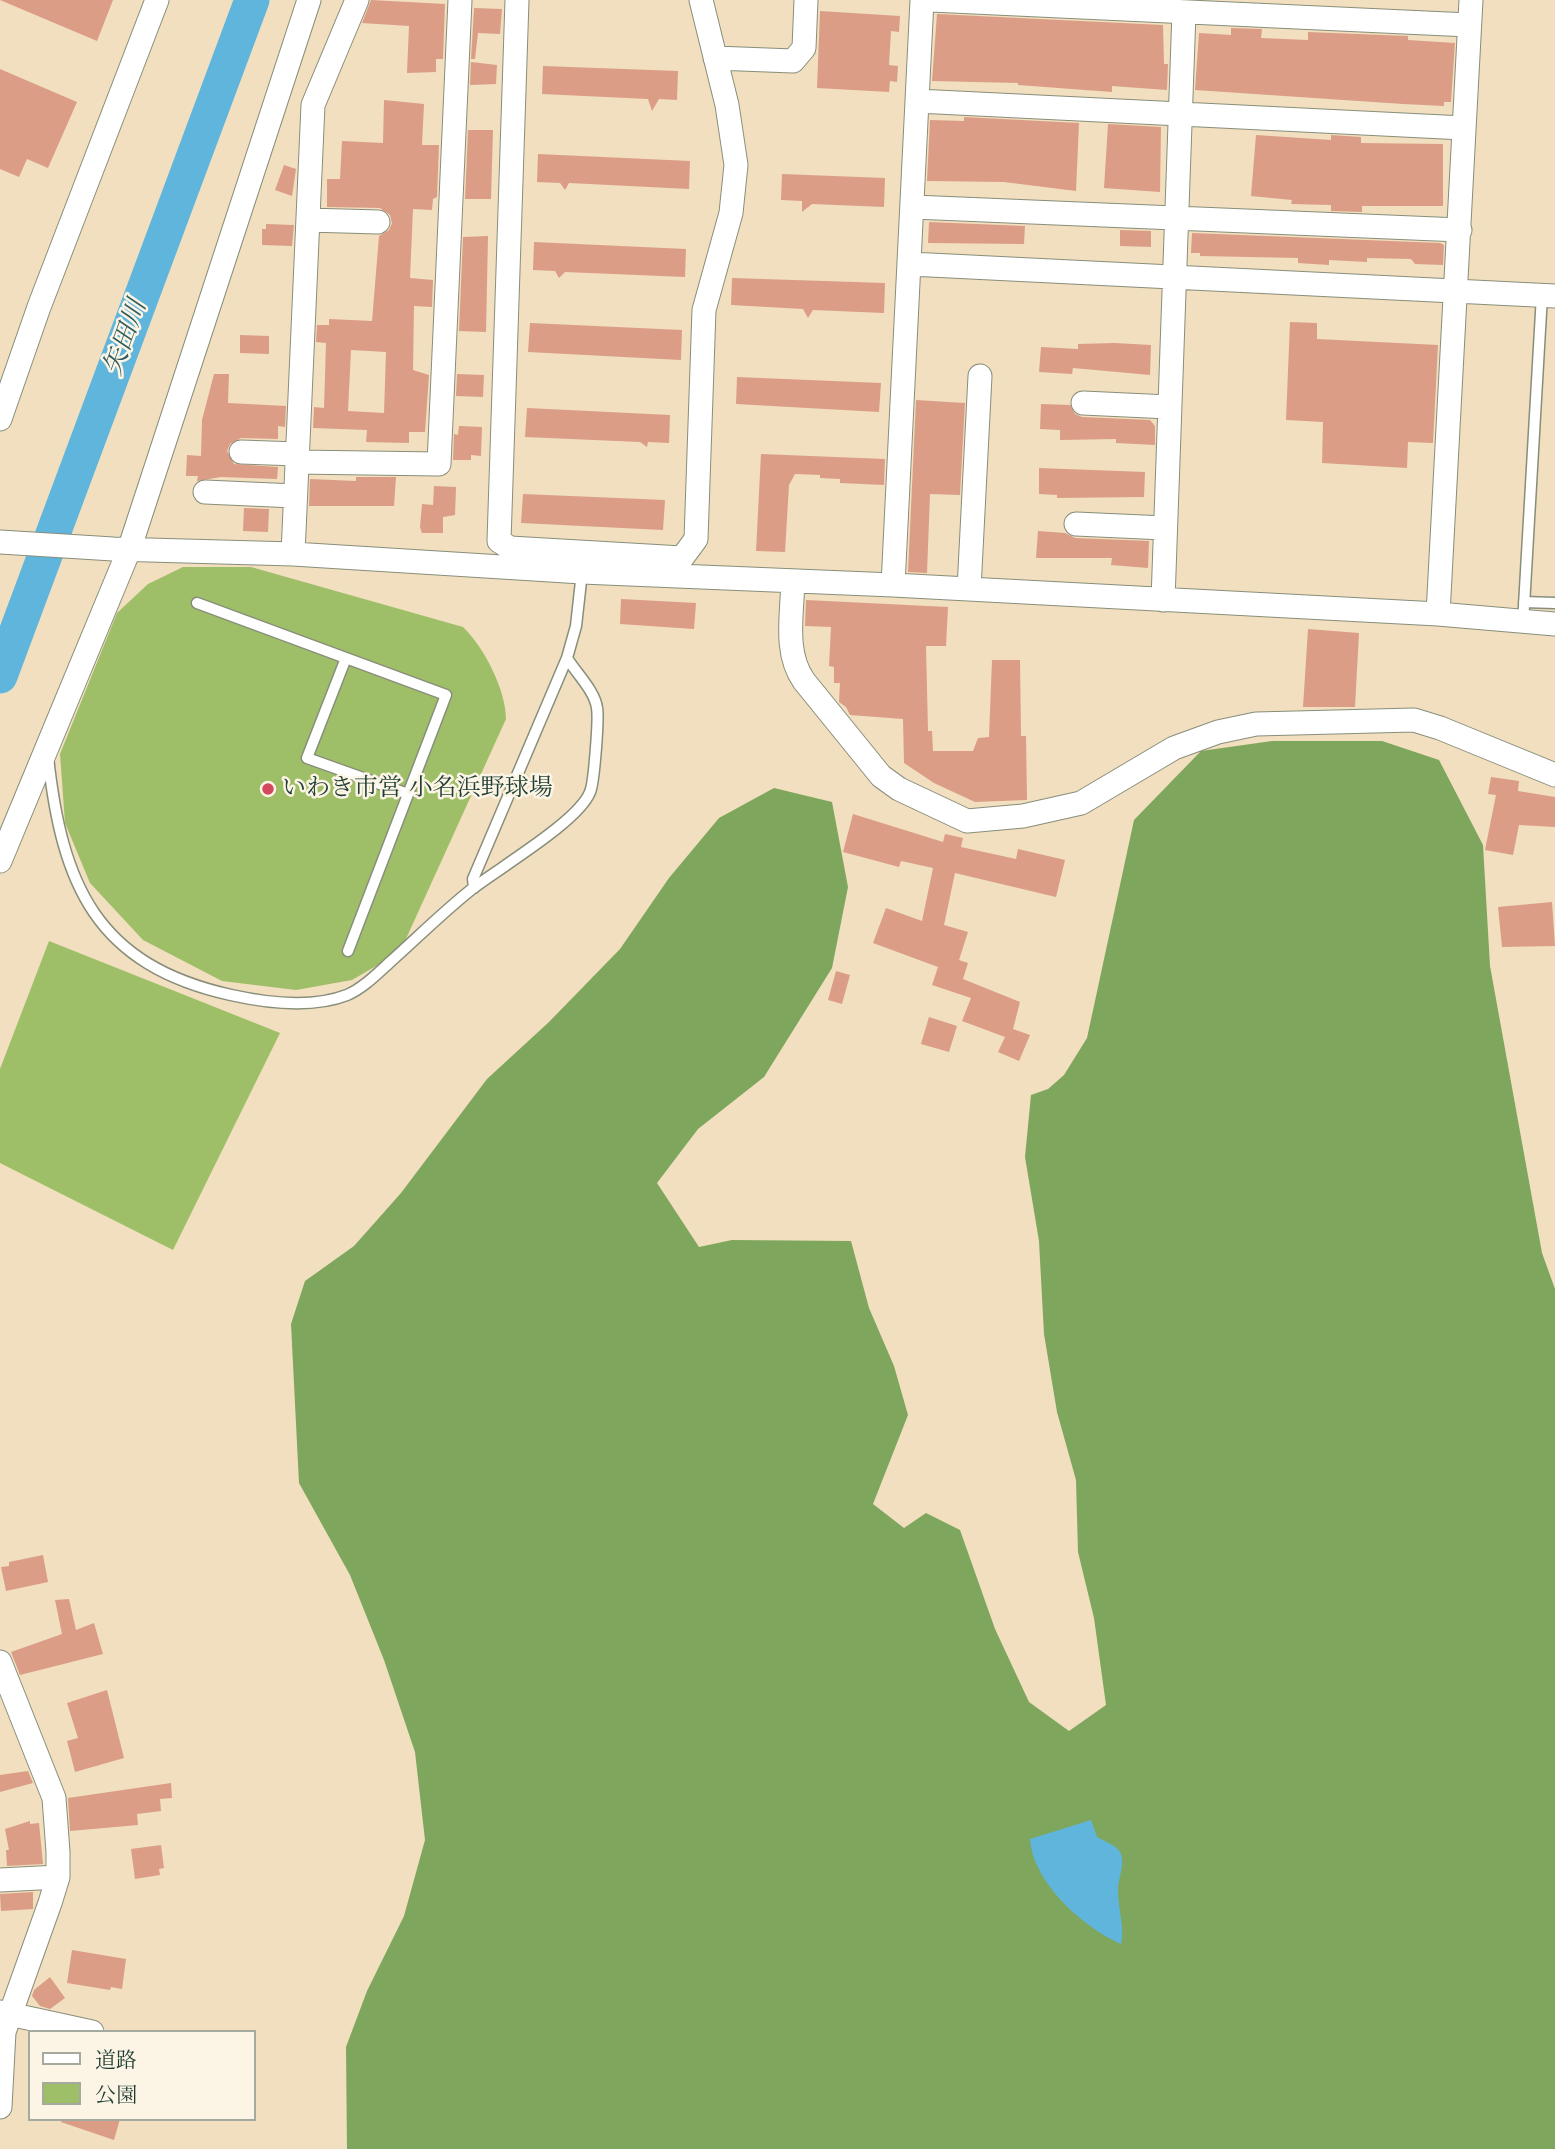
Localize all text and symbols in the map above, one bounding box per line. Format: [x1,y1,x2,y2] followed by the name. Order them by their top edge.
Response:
[98,296,154,380] water label: 矢田川
[282,775,553,803] place label: いわき市営 小名浜野球場
[260,781,276,797] marker: いわき市営 小名浜野球場
[28,2030,256,2121] legend
[95,2051,137,2072] text: 道路
[95,2086,137,2107] text: 公園

